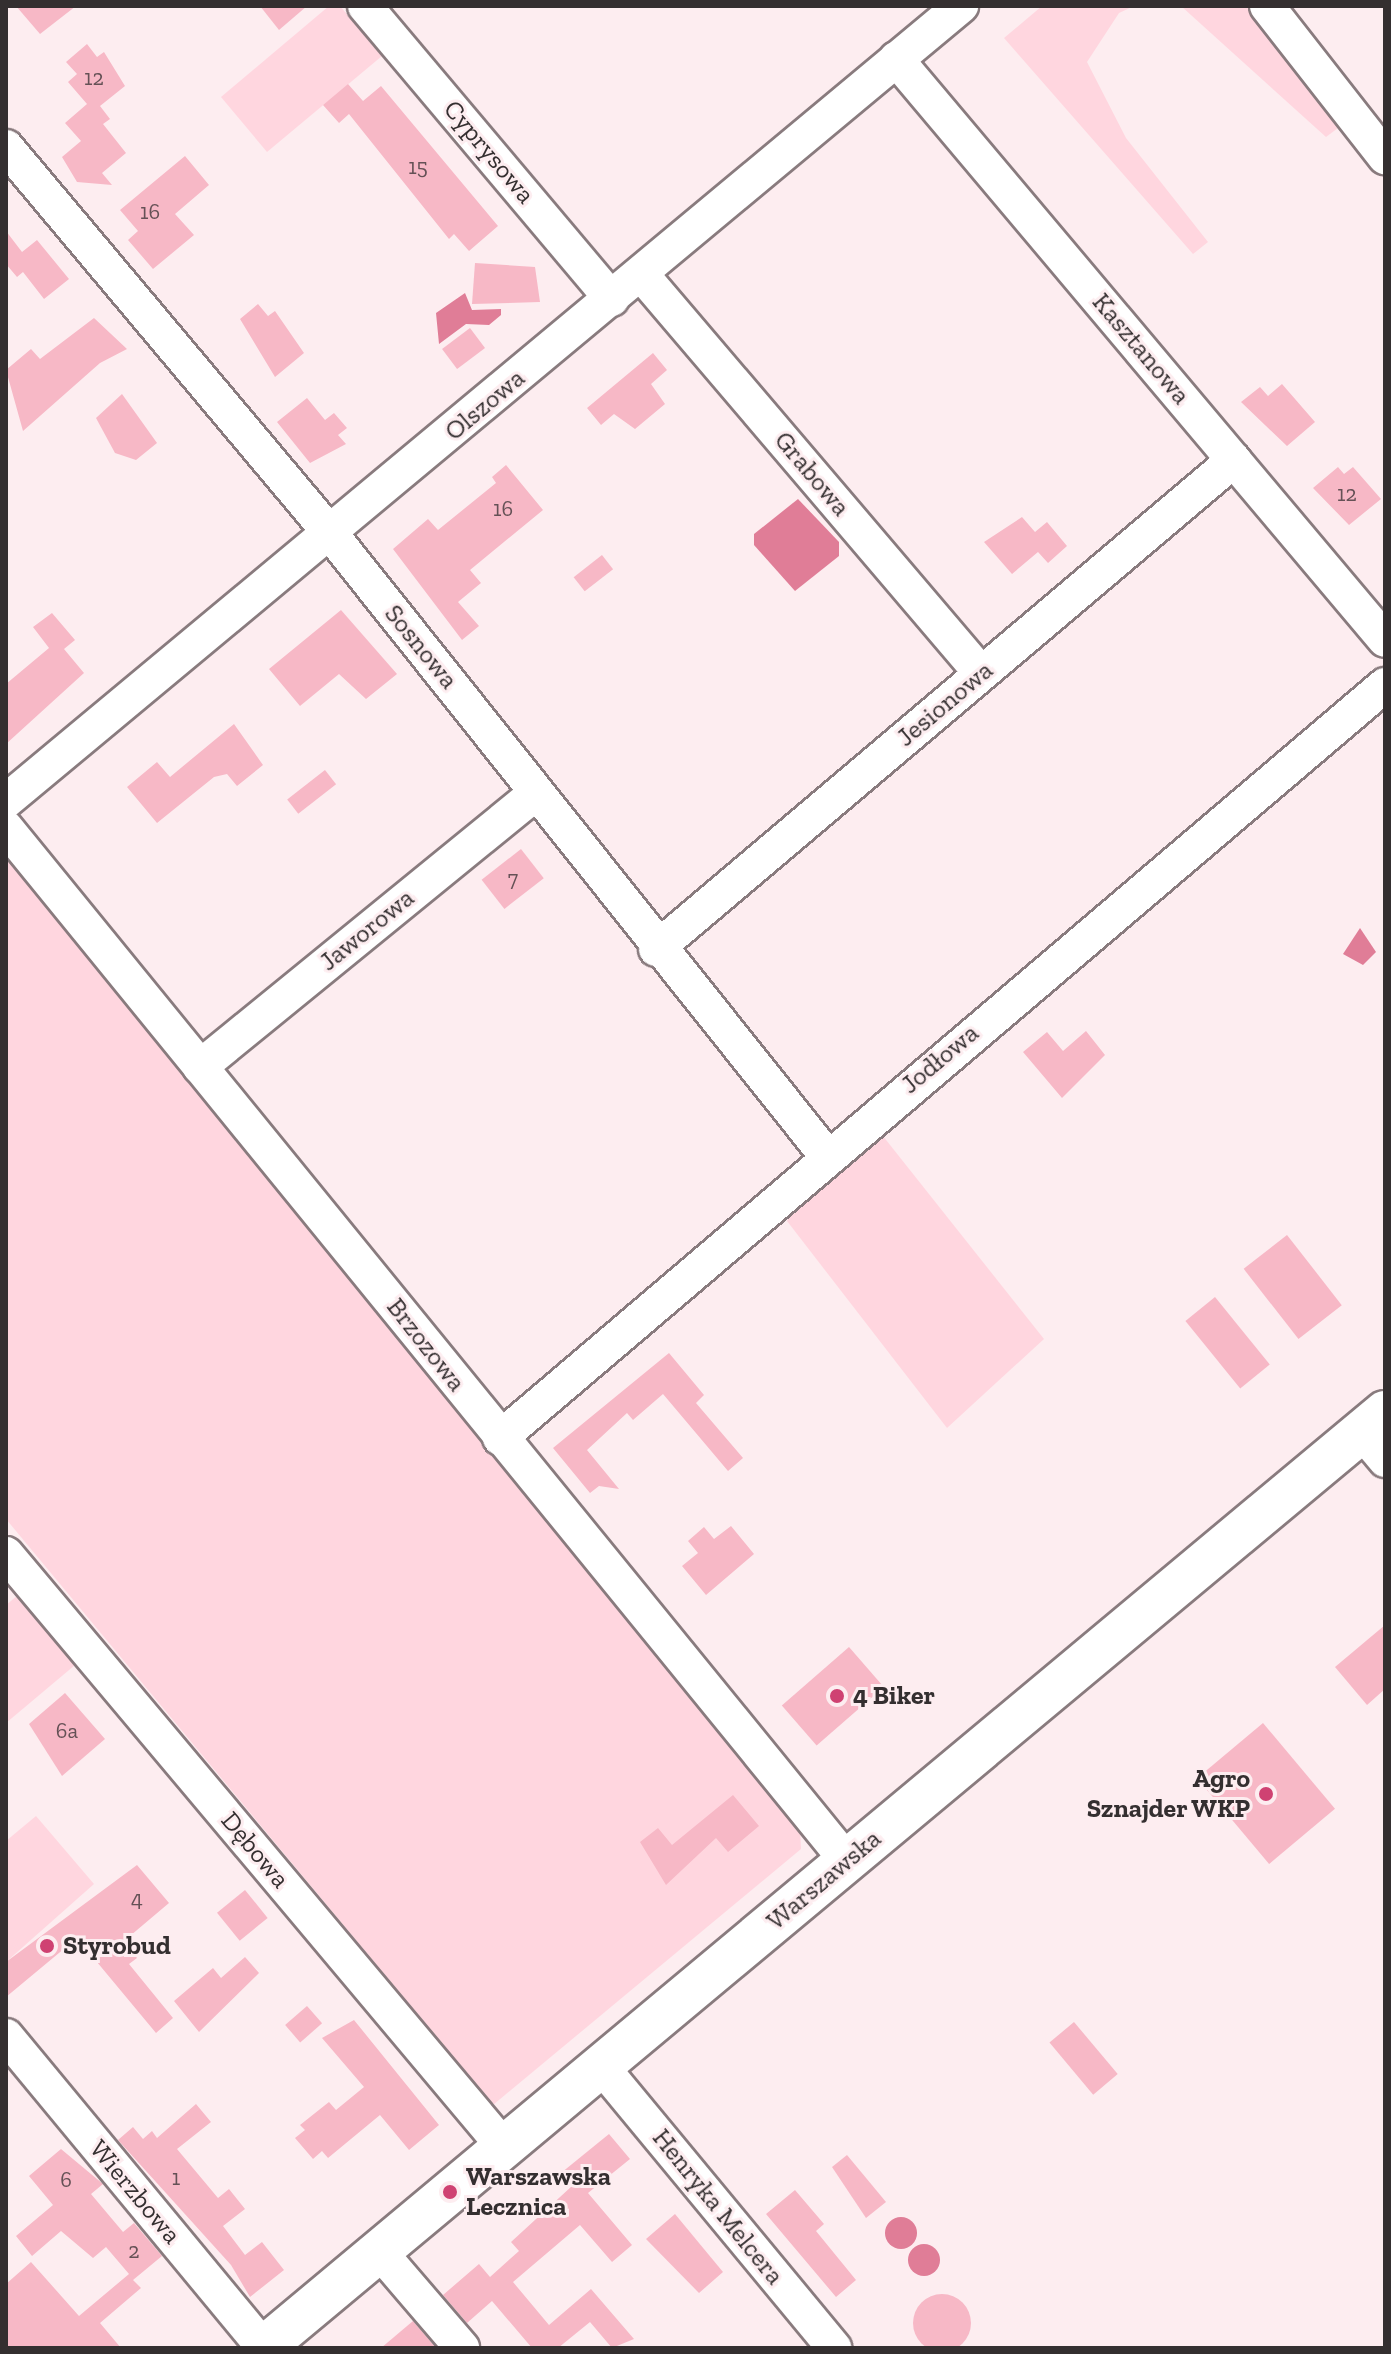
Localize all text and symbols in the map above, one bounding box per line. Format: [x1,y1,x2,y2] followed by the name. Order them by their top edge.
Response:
[84,65,104,91] house number: 12
[437,94,541,210] street label: Cyprysowa
[408,154,428,180] house number: 15
[140,199,160,225] house number: 16
[1086,287,1196,411] street label: Kasztanowa
[439,363,531,447] street label: Olszowa
[768,425,856,523] street label: Grabowa
[1337,481,1357,507] house number: 12
[493,496,513,522] house number: 16
[378,599,464,695] street label: Sosnowa
[891,655,999,753] street label: Jesionowa
[508,866,518,892] house number: 7
[313,882,421,978] street label: Jaworowa
[895,1018,985,1100] street label: Jodłowa
[380,1292,472,1398] street label: Brzozowa
[853,1680,935,1712] place label: 4 Biker
[828,1687,846,1705] marker: 4 Biker
[56,1718,78,1744] house number: 6a
[1085,1763,1250,1824] place label: Agro Sznajder WKP
[1257,1785,1275,1803] marker: Agro Sznajder WKP
[214,1806,296,1894] street label: Dębowa
[761,1823,887,1937] street label: Warszawska
[131,1886,143,1912] house number: 4
[63,1930,171,1962] place label: Styrobud
[38,1937,56,1955] marker: Styrobud
[646,2123,790,2291] street label: Henryka Melcera
[83,2134,187,2250] street label: Wierzbowa
[466,2161,611,2222] place label: Warszawska Lecznica
[172,2165,180,2191] house number: 1
[60,2167,72,2193] house number: 6
[441,2183,459,2201] marker: Warszawska Lecznica
[128,2238,140,2264] house number: 2

